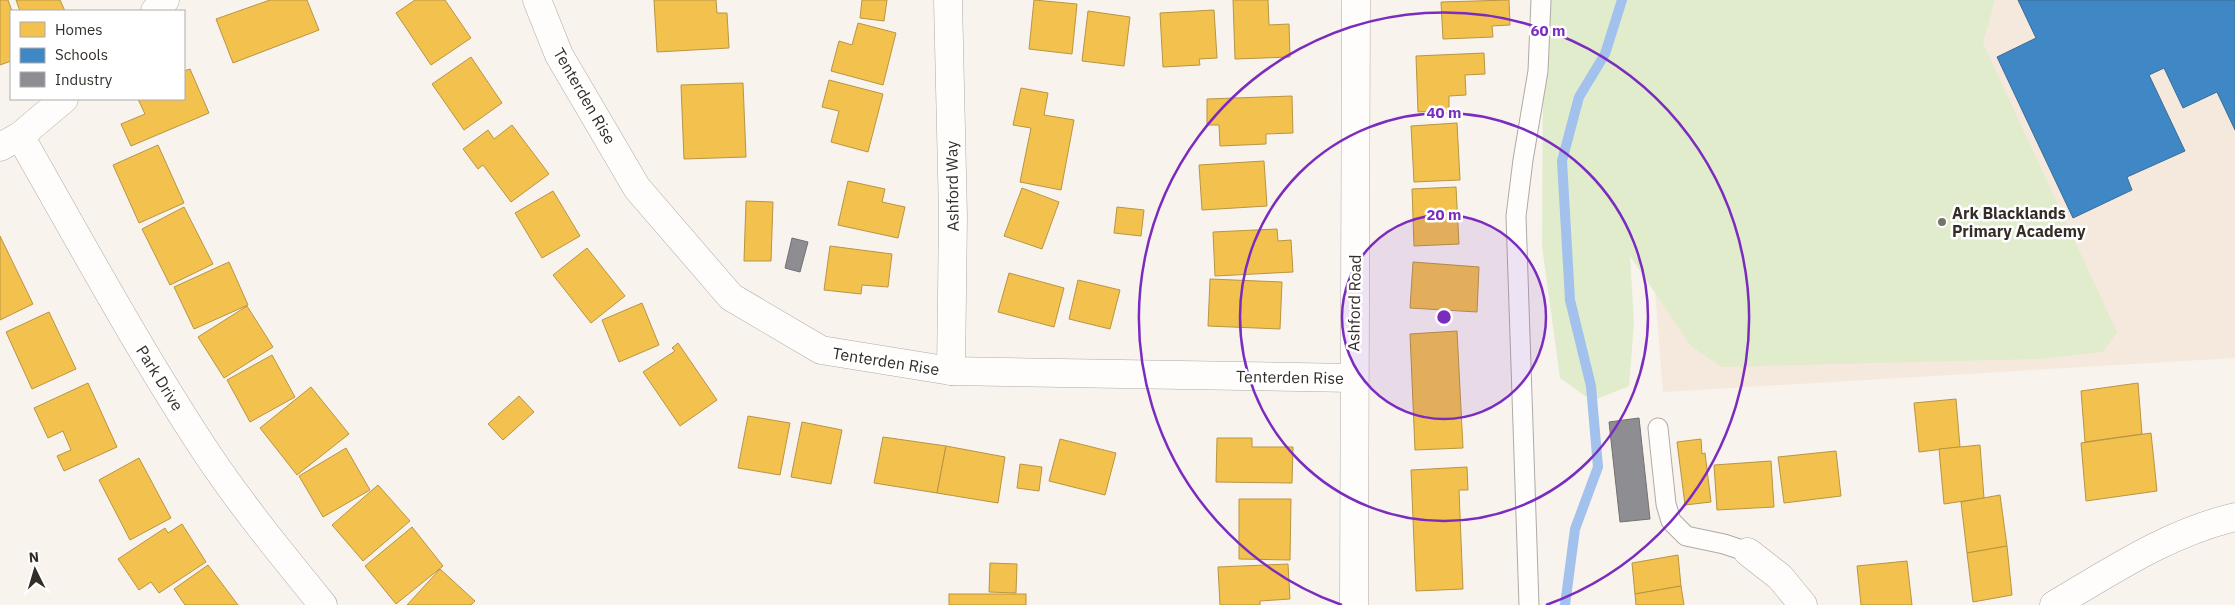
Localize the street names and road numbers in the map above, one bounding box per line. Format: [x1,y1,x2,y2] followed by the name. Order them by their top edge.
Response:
[549,44,621,148] street label: Tenterden Rise
[941,141,963,231] street label: Ashford Way
[1343,254,1365,352] street label: Ashford Road
[132,342,188,415] street label: Park Drive
[831,343,941,379] street label: Tenterden Rise
[1236,366,1344,388] street label: Tenterden Rise

